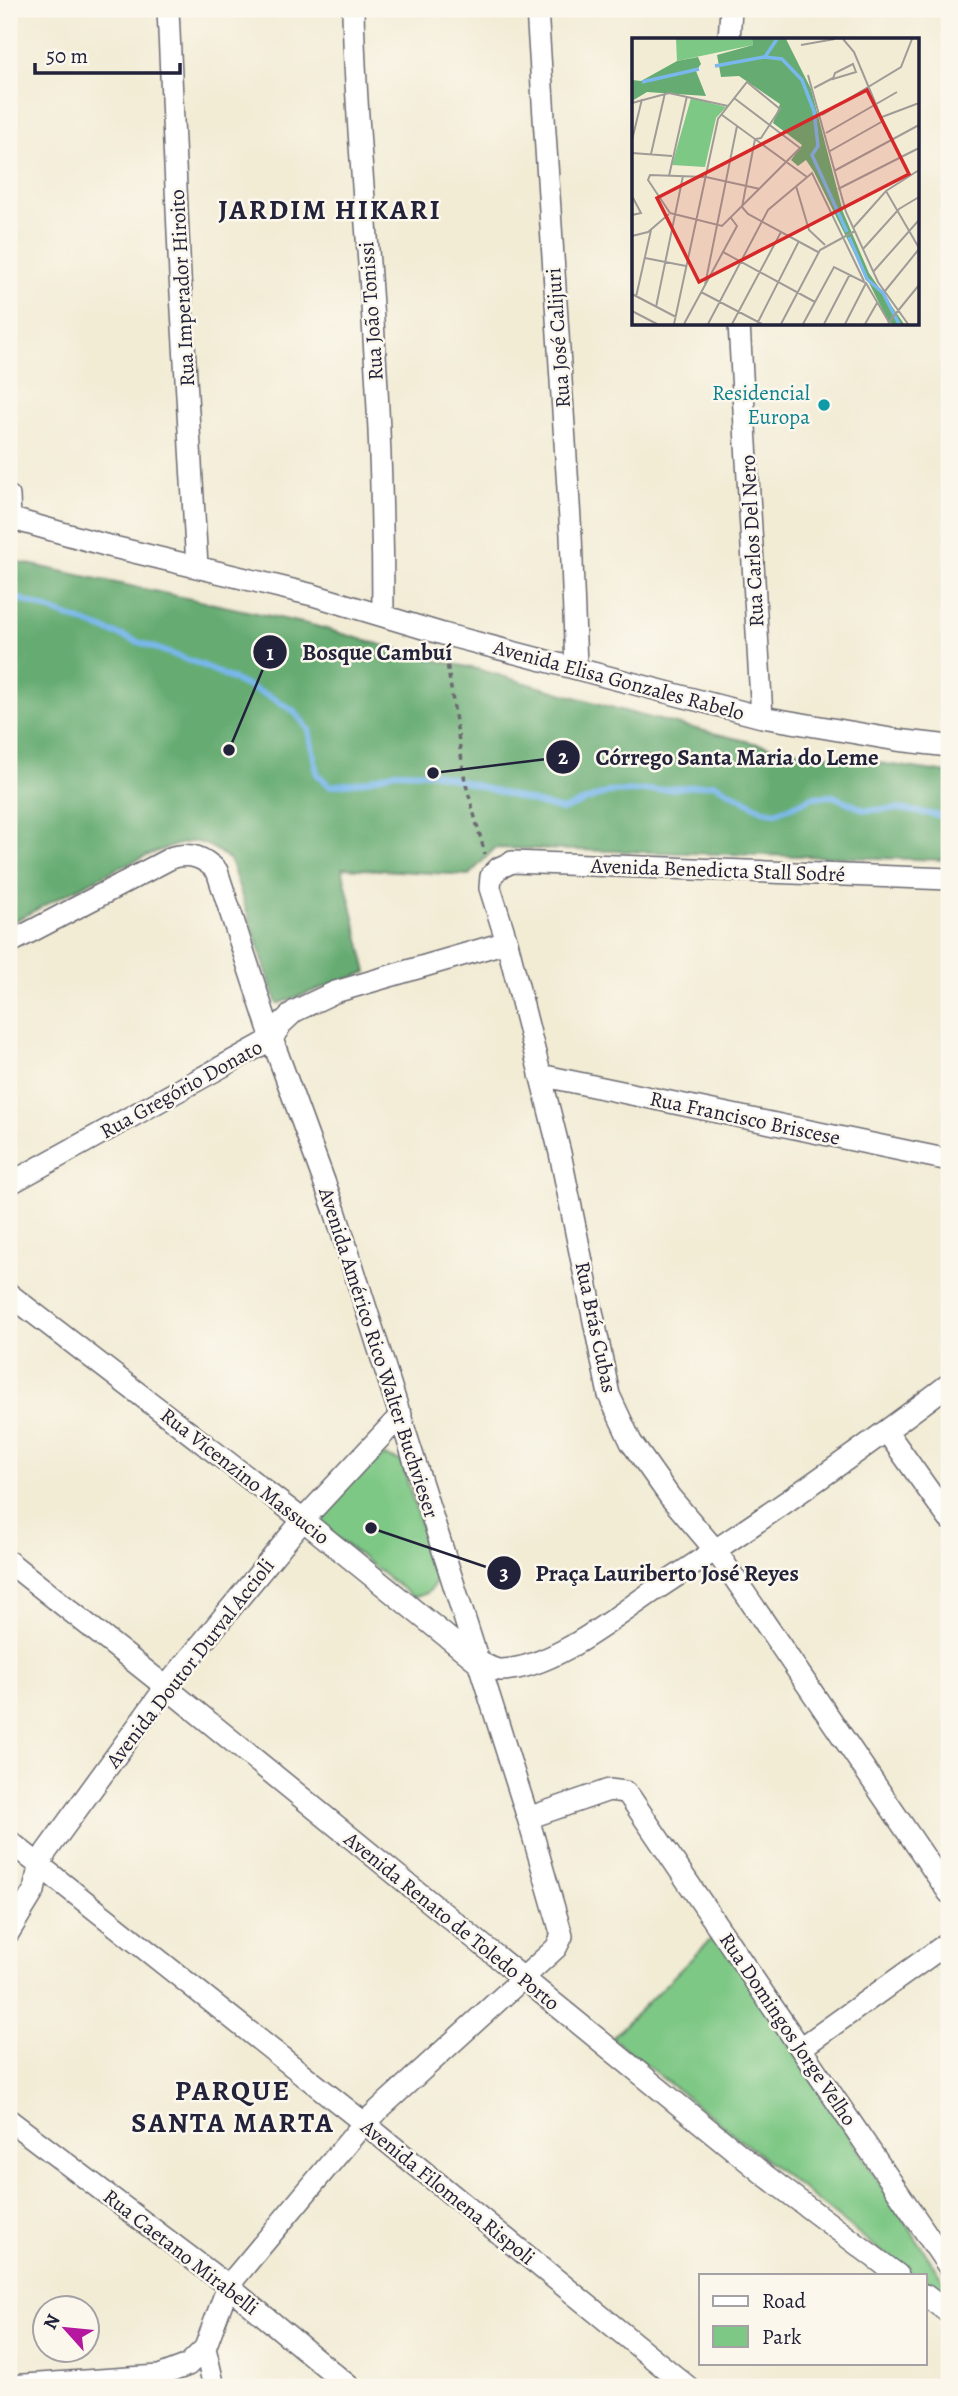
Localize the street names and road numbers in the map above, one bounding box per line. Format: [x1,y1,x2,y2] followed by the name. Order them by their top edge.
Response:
[163,189,201,387] street label: Rua Imperador Hiroito
[352,240,390,381] street label: Rua João Tonissi
[539,267,577,409] street label: Rua José Calijuri
[734,454,770,628] street label: Rua Carlos Del Nero
[489,633,748,727] street label: Avenida Elisa Gonzales Rabelo
[589,852,846,888] street label: Avenida Benedicta Stall Sodré
[95,1033,267,1145] street label: Rua Gregório Donato
[647,1084,843,1152] street label: Rua Francisco Briscese
[312,1183,446,1522] street label: Avenida Américo Rico Walter Buchvieser
[568,1259,624,1395] street label: Rua Brás Cubas
[155,1401,335,1551] street label: Rua Vicenzino Massucio
[99,1552,281,1774] street label: Avenida Doutor Durval Accioli
[338,1825,566,2017] street label: Avenida Renato de Toledo Porto
[713,1927,863,2131] street label: Rua Domingos Jorge Velho
[354,2112,541,2271] street label: Avenida Filomena Rispoli
[97,2182,265,2322] street label: Rua Caetano Mirabelli

